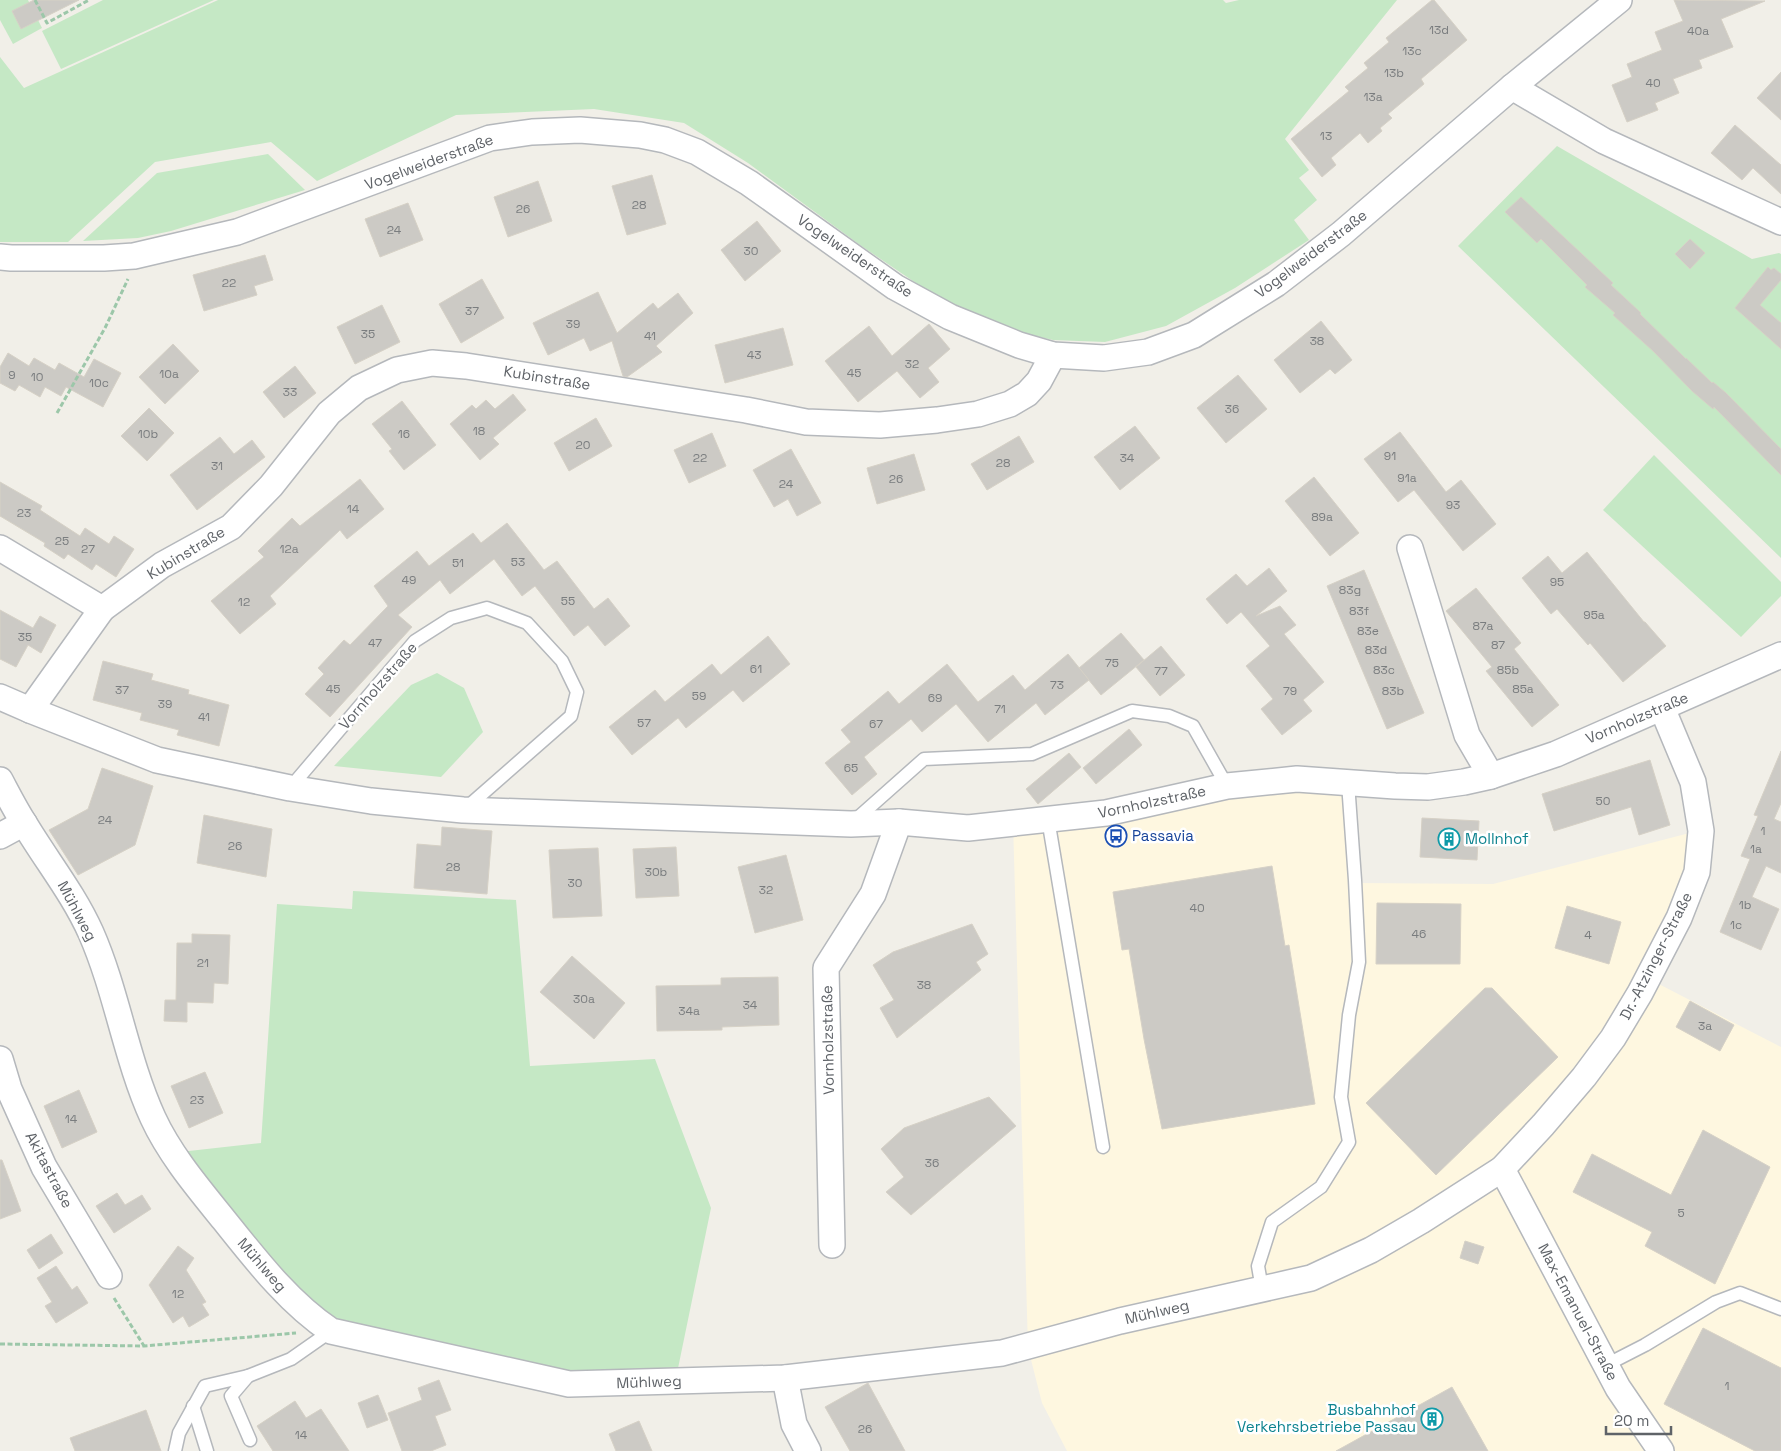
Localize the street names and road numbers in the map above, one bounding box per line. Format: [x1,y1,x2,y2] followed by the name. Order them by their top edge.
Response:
[362,129,496,194] street label: Vogelweiderstraße
[1251,205,1371,302] street label: Vogelweiderstraße
[794,210,917,301] street label: Vogelweiderstraße
[502,361,592,394] street label: Kubinstraße
[143,522,228,583] street label: Kubinstraße
[334,638,421,733] street label: Vornholzstraße
[1583,687,1691,748] street label: Vornholzstraße
[1096,781,1208,822] street label: Vornholzstraße
[54,877,101,944] street label: Mühlweg
[1615,889,1696,1023] street label: Dr.-Atzinger-Straße
[817,985,838,1095] street label: Vornholzstraße
[21,1128,78,1211] street label: Akitastraße
[234,1234,291,1296] street label: Mühlweg
[1534,1240,1623,1384] street label: Max-Emanuel-Straße
[1123,1295,1191,1328] street label: Mühlweg
[616,1371,682,1392] street label: Mühlweg

